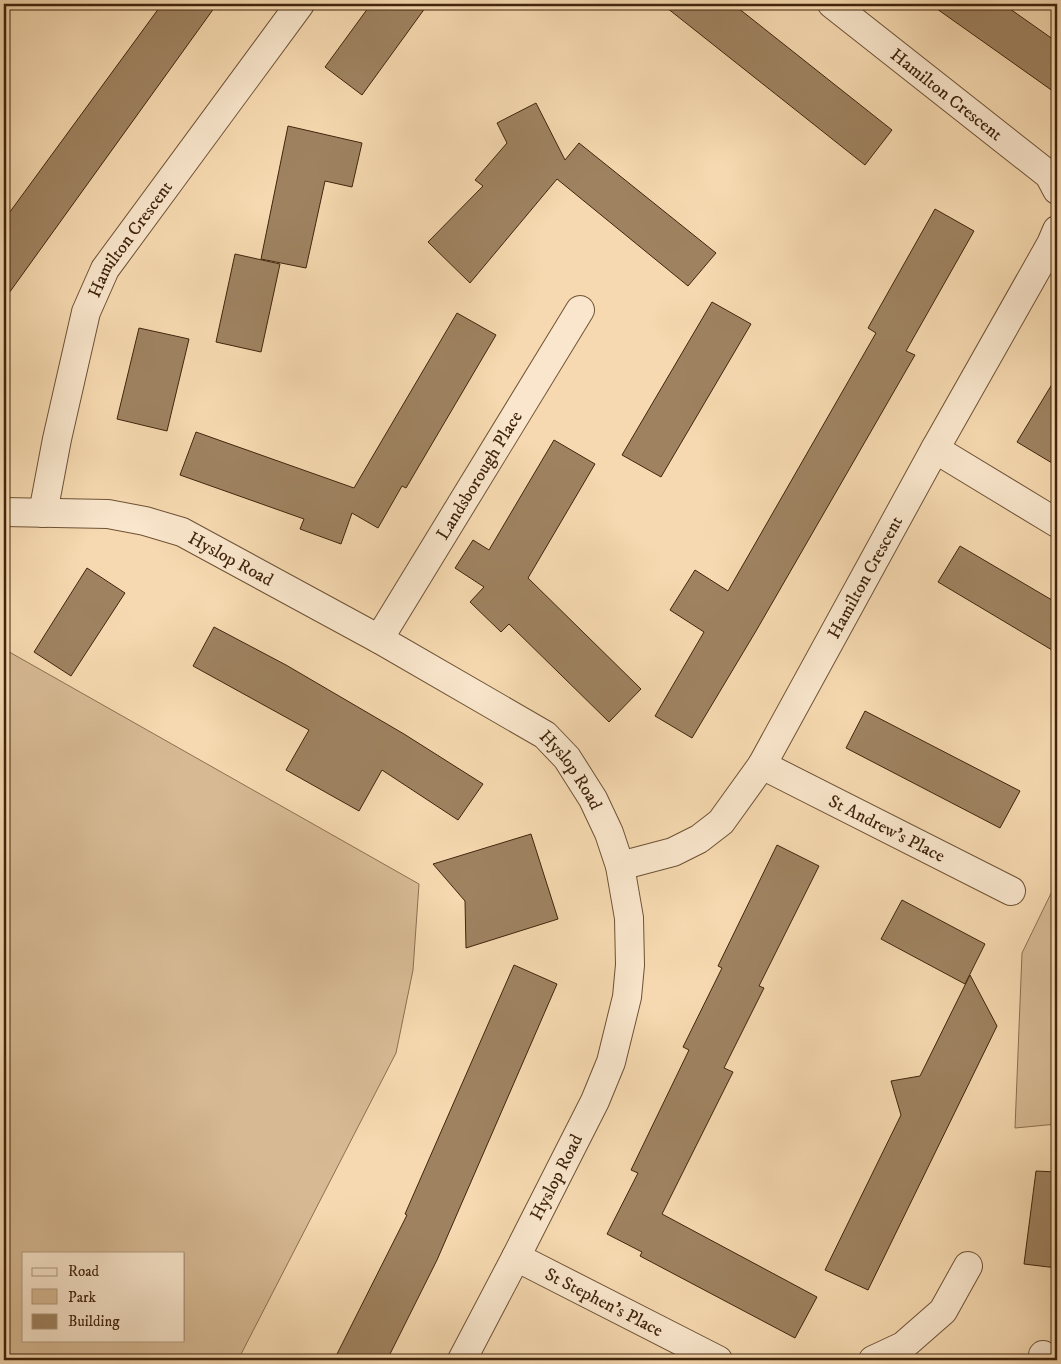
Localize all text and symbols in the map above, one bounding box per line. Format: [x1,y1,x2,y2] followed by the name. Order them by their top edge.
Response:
[886,44,1007,146] street label: Hamilton Crescent
[84,177,178,301] street label: Hamilton Crescent
[432,407,528,544] street label: Landsborough Place
[823,512,908,643] street label: Hamilton Crescent
[184,527,277,591] street label: Hyslop Road
[534,726,606,813] street label: Hyslop Road
[825,791,948,868] street label: St Andrew's Place
[526,1131,588,1224] street label: Hyslop Road
[22,1252,185,1342] legend
[68,1262,100,1281] text: Road
[541,1264,667,1342] street label: St Stephen's Place
[68,1288,97,1307] text: Park
[68,1312,120,1331] text: Building

